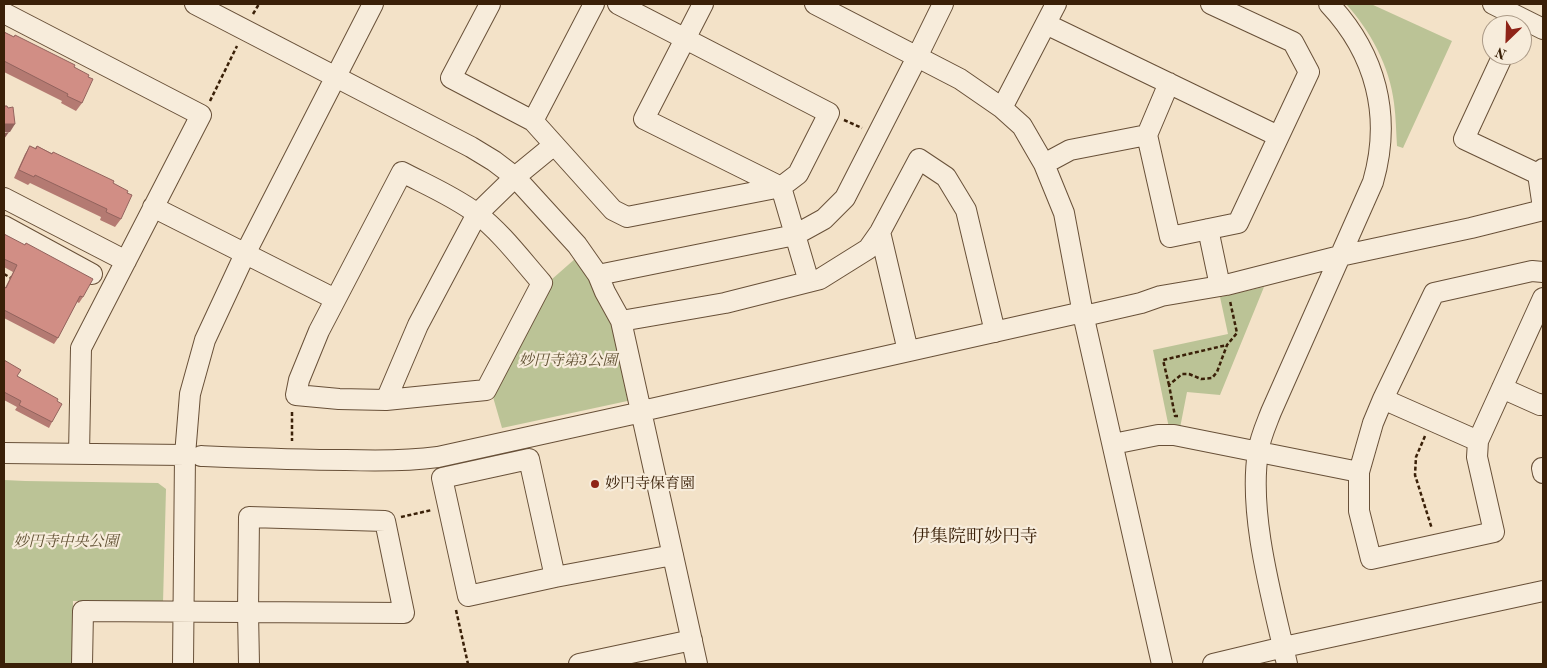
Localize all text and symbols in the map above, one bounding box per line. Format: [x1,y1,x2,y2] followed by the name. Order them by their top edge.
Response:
[1482,15,1532,65] north arrow
[1494,44,1509,61] text: N
[519,352,617,370] park label: 妙円寺第3公園
[605,475,695,493] place label: 妙円寺保育園
[589,478,601,490] marker: 妙円寺保育園
[912,526,1038,548] district label: 伊集院町妙円寺
[14,533,118,551] park label: 妙円寺中央公園

